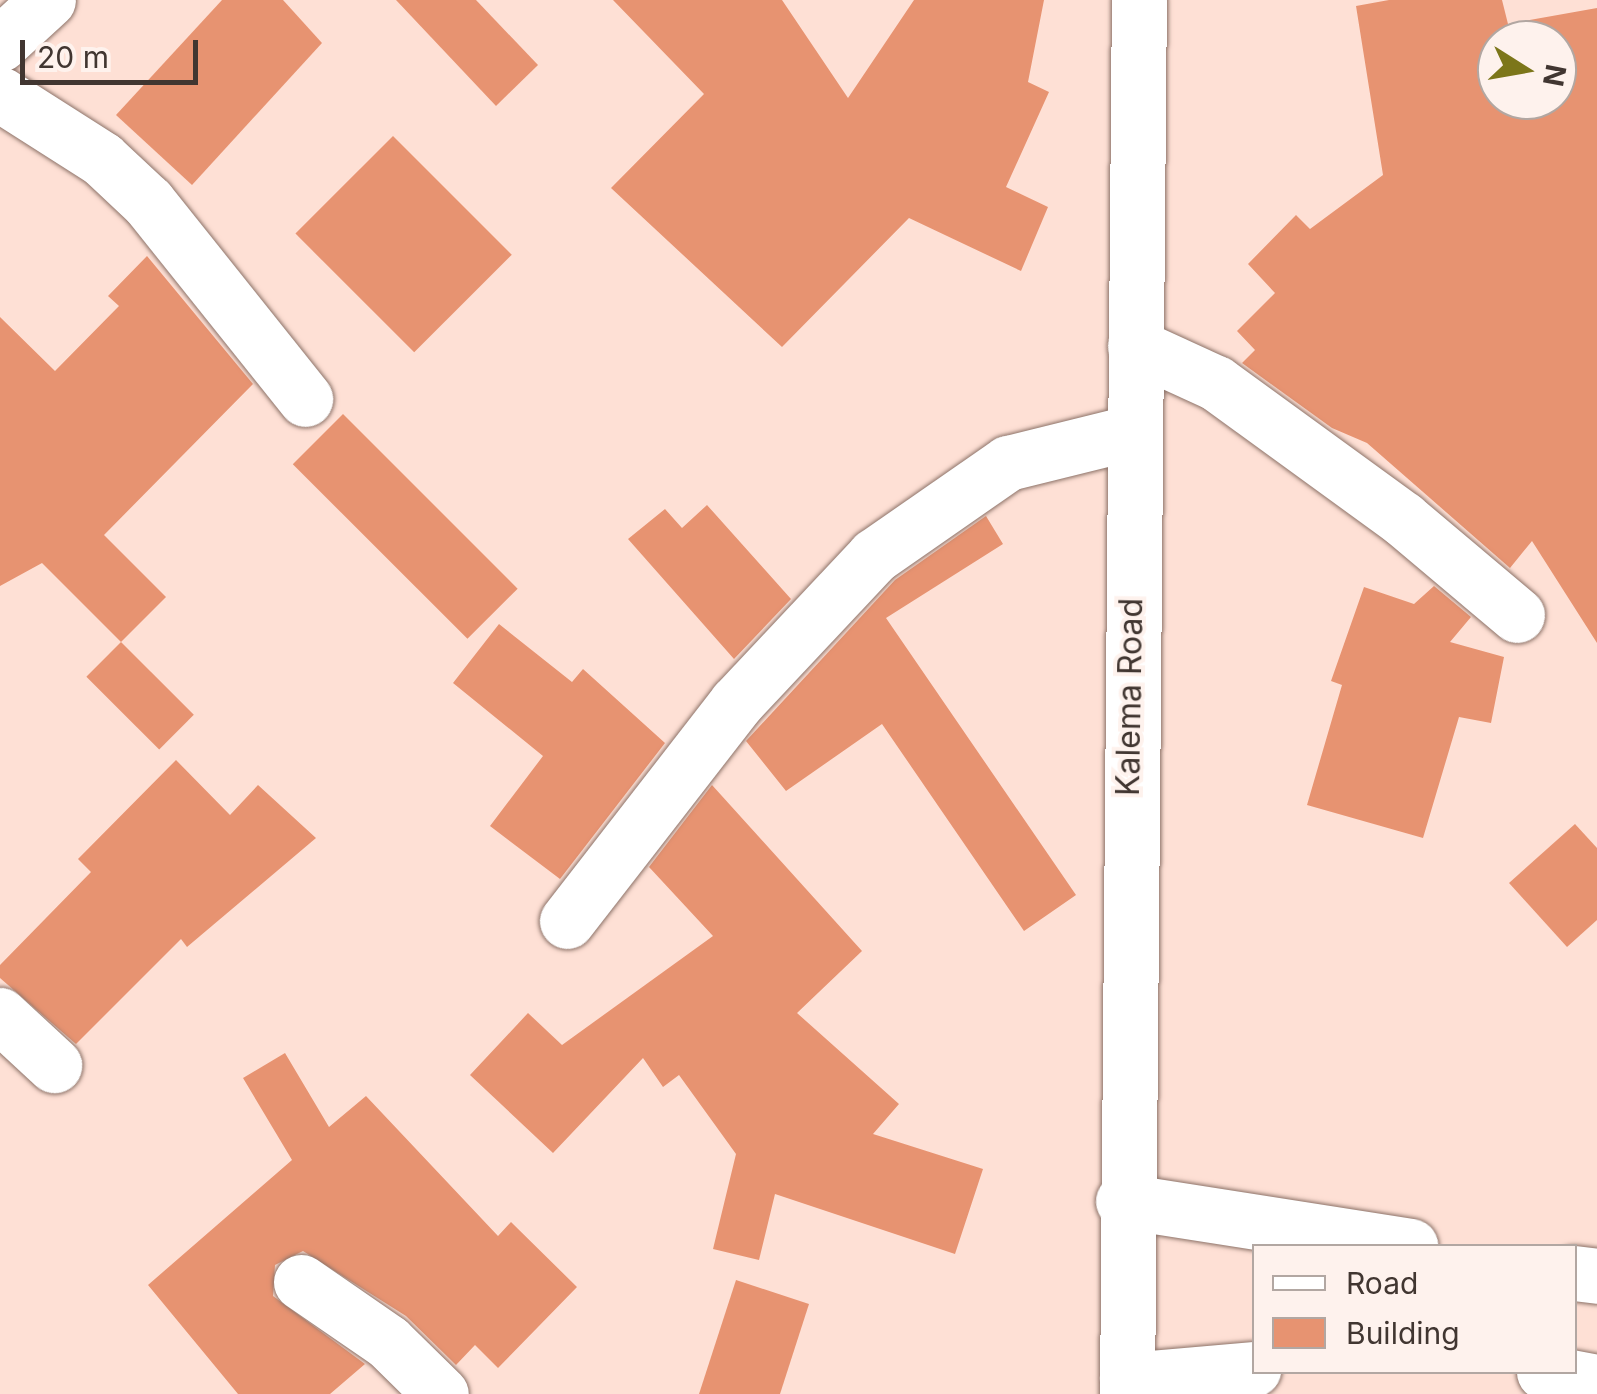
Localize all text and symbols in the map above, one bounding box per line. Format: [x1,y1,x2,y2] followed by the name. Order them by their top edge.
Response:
[25,20,202,82] scale bar
[1477,20,1577,120] north arrow
[37,39,109,75] text: 20 m
[1536,62,1573,89] text: N
[1109,598,1151,796] street label: Kalema Road
[1252,1244,1577,1374] legend
[1346,1265,1418,1301] text: Road
[1346,1315,1460,1351] text: Building

